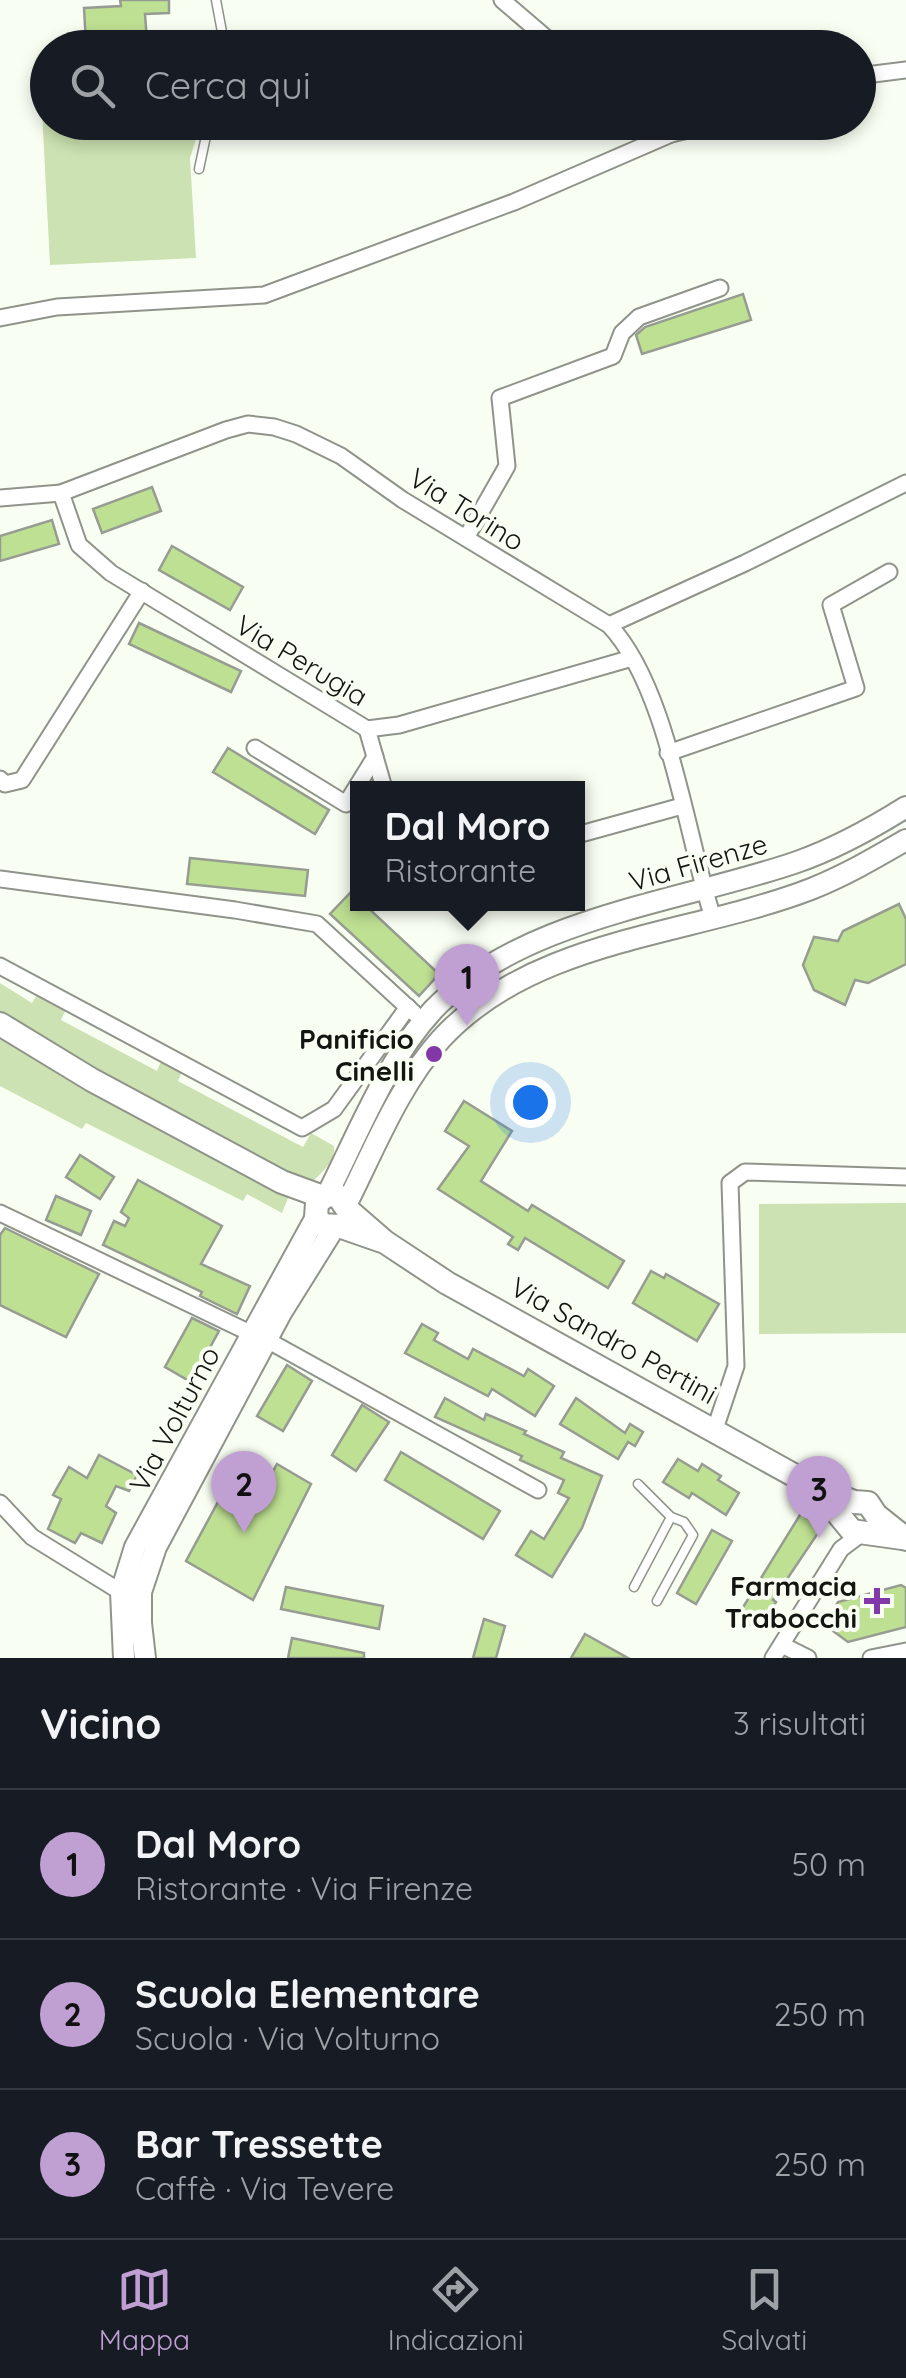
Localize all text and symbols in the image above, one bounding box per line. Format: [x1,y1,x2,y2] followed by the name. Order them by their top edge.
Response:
[30,30,876,140] search box
[65,58,120,113] icon: search
[145,61,311,109] text: Cerca qui
[403,460,531,558] street label: Via Torino
[229,607,375,713] street label: Via Perugia
[350,781,585,911] popup
[384,802,551,850] text: Dal Moro
[625,826,771,898] street label: Via Firenze
[384,850,536,890] text: Ristorante
[434,944,500,1026] pin: 1
[299,1021,414,1088] place label: Panificio Cinelli
[423,1043,445,1065] marker: Panificio Cinelli
[505,1077,556,1128] your location
[505,1269,723,1411] street label: Via Sandro Pertini
[121,1340,227,1498] street label: Via Volturno
[212,1450,276,1533] pin: 2
[786,1456,852,1538] pin: 3
[725,1568,857,1635] place label: Farmacia Trabocchi
[866,1590,888,1612] marker: Farmacia Trabocchi
[40,1697,161,1750] text: Vicino
[733,1703,866,1743] text: 3 risultati
[135,1820,301,1868] text: Dal Moro
[66,1844,79,1884] text: 1
[792,1844,866,1884] text: 50 m
[135,1868,473,1908] text: Ristorante · Via Firenze
[135,1970,480,2018] text: Scuola Elementare
[63,1994,82,2034] text: 2
[774,1994,866,2034] text: 250 m
[135,2018,440,2058] text: Scuola · Via Volturno
[135,2120,383,2168] text: Bar Tressette
[64,2144,81,2184] text: 3
[774,2144,866,2184] text: 250 m
[135,2168,394,2208] text: Caffè · Via Tevere
[99,2262,190,2357] tab: Mappa
[388,2262,524,2357] tab: Indicazioni
[721,2262,807,2357] tab: Salvati

